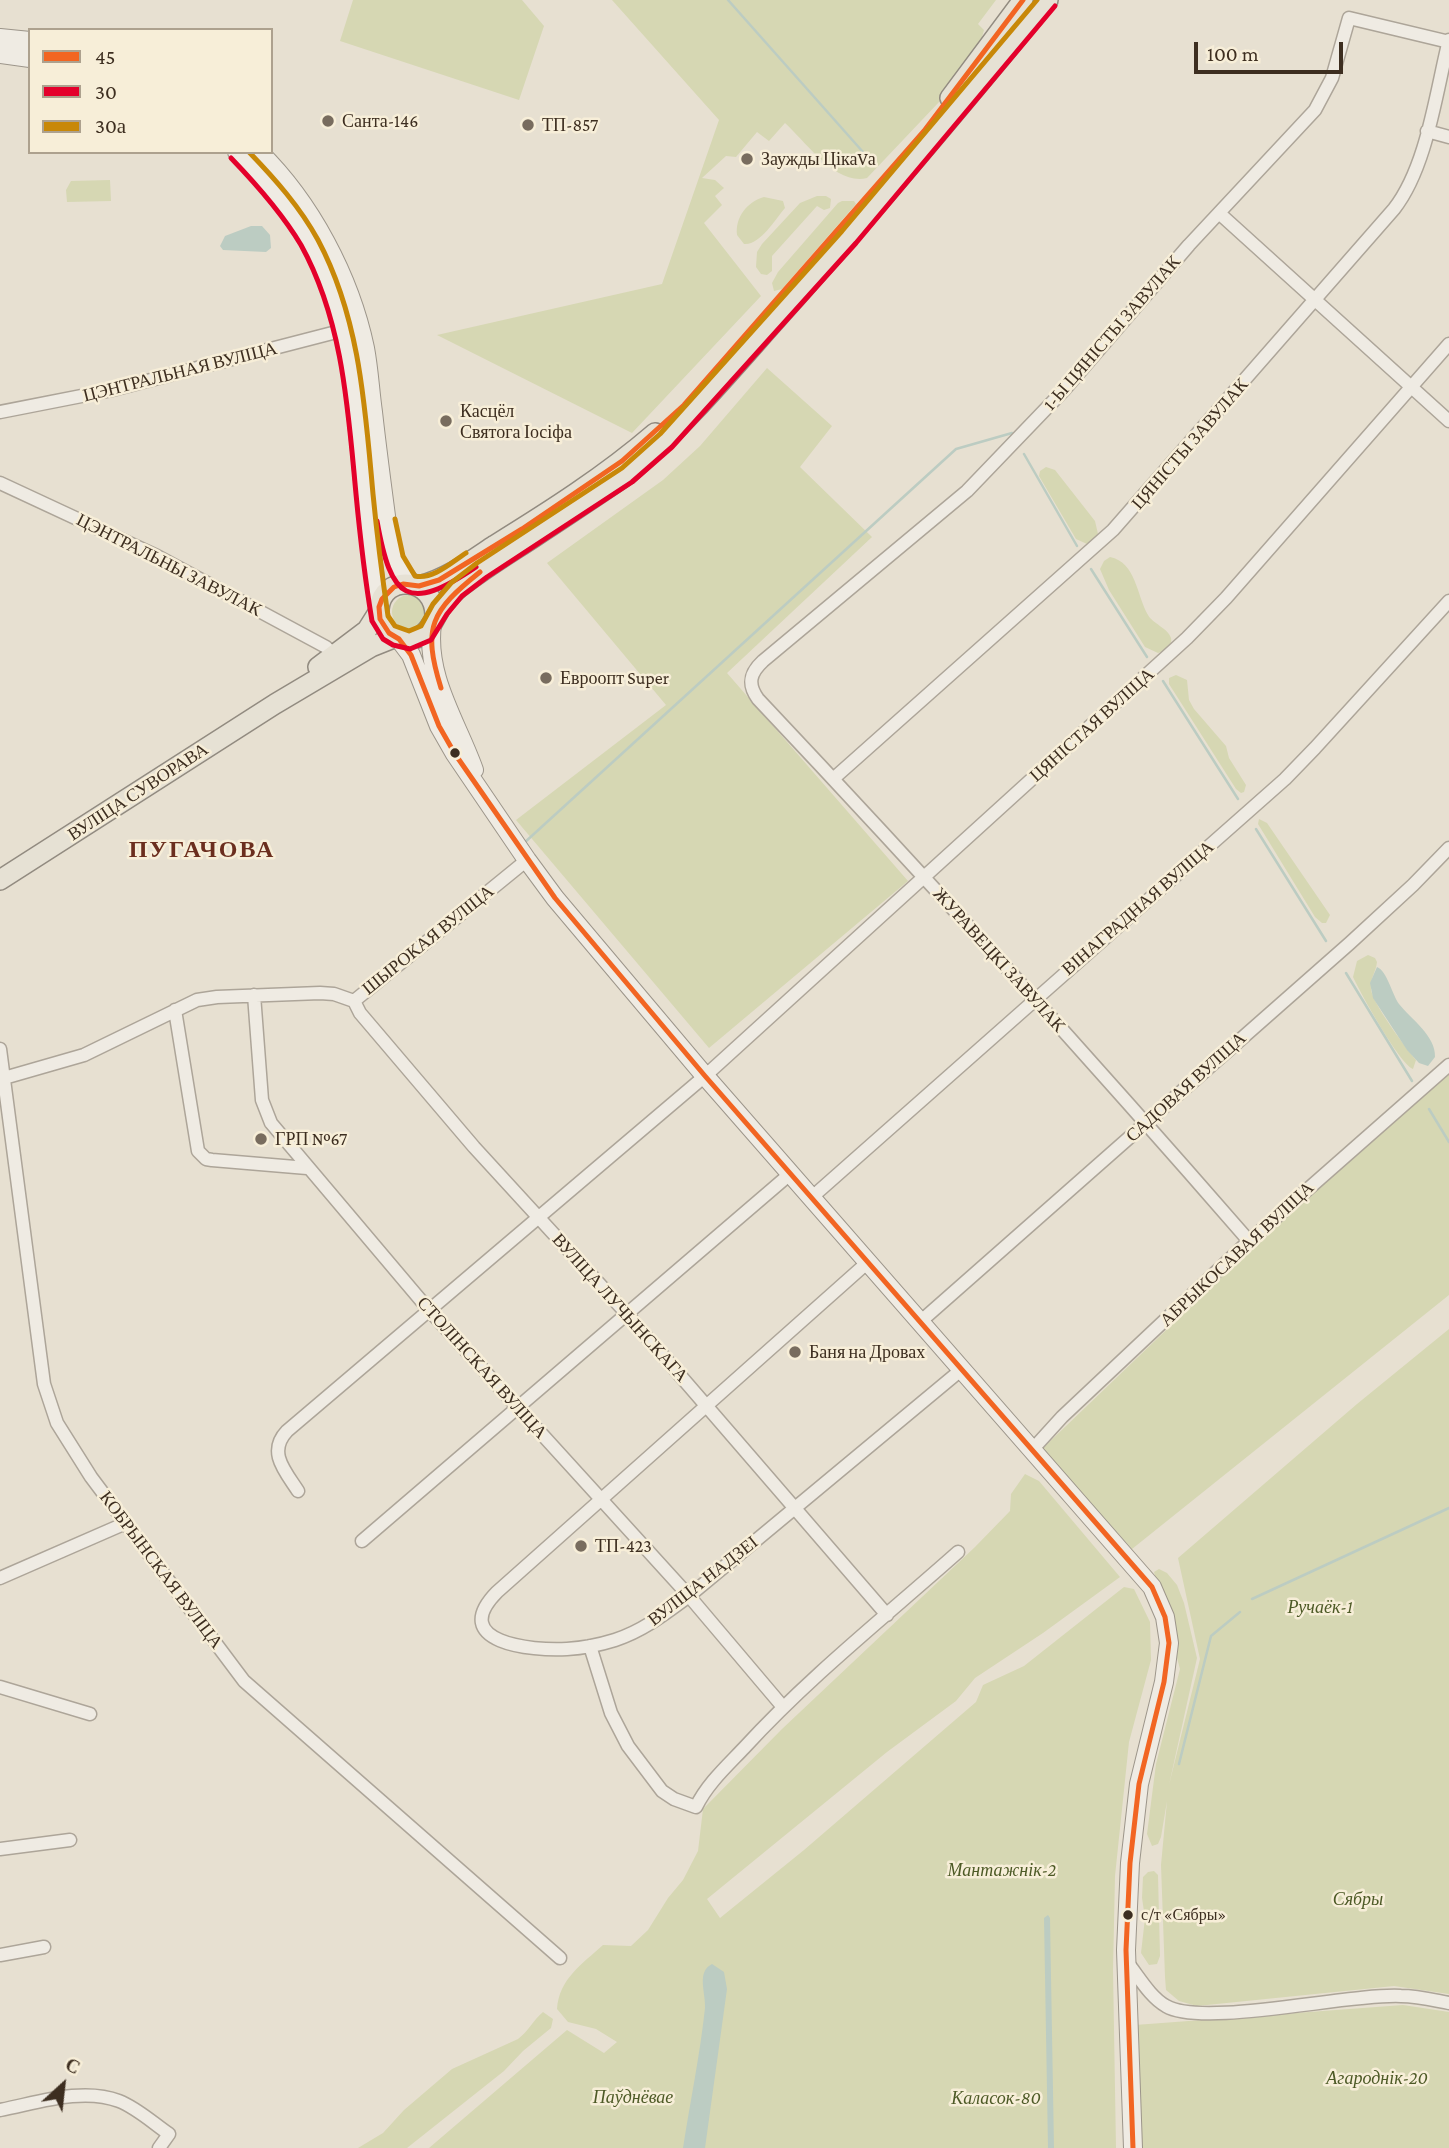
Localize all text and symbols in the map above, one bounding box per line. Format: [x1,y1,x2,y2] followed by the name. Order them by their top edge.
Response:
[28,28,273,154] legend
[1197,28,1346,72] scale bar
[1207,42,1259,66] text: 100 m
[95,45,116,69] text: 45
[95,80,117,104] text: 30
[342,110,418,132] place label: Санта-146
[320,113,336,129] marker: Санта-146
[95,114,126,138] text: 30а
[542,114,598,136] place label: ТП-857
[520,117,536,133] marker: ТП-857
[761,148,876,170] place label: Заужды ЦікаVа
[739,151,755,167] marker: Заужды ЦікаVа
[1039,251,1185,415] street label: 1-Ы ЦЯНІСТЫ ЗАВУЛАК
[81,337,279,407] street label: ЦЭНТРАЛЬНАЯ ВУЛІЦА
[1127,374,1253,514] street label: ЦЯНІСТЫ ЗАВУЛАК
[460,400,572,442] place label: Касцёл Святога Іосіфа
[438,413,454,429] marker: Касцёл Святога Іосіфа
[73,509,265,621] street label: ЦЭНТРАЛЬНЫ ЗАВУЛАК
[1025,663,1159,787] street label: ЦЯНІСТАЯ ВУЛІЦА
[560,667,669,689] place label: Евроопт Super
[538,670,554,686] marker: Евроопт Super
[64,739,212,845] street label: ВУЛІЦА СУВОРАВА
[448,746,462,760] unlabelled marker
[130,836,274,864] district label: ПУГАЧОВА
[1058,836,1218,980] street label: ВІНАГРАДНАЯ ВУЛІЦА
[358,880,498,1000] street label: ШЫРОКАЯ ВУЛІЦА
[928,883,1070,1037] street label: ЖУРАВЕЦКІ ЗАВУЛАК
[1122,1027,1250,1147] street label: САДОВАЯ ВУЛІЦА
[275,1128,347,1150] place label: ГРП №67
[253,1131,269,1147] marker: ГРП №67
[1156,1177,1318,1331] street label: АБРЫКОСАВАЯ ВУЛІЦА
[548,1229,692,1387] street label: ВУЛІЦА ЛУЧЫНСКАГА
[412,1292,552,1444] street label: СТОЛІНСКАЯ ВУЛІЦА
[809,1341,925,1363] place label: Баня на Дровах
[787,1344,803,1360] marker: Баня на Дровах
[95,1487,227,1653] street label: КОБРЫНСКАЯ ВУЛІЦА
[644,1531,762,1631] street label: ВУЛІЦА НАДЗЕІ
[595,1535,652,1557] place label: ТП-423
[573,1538,589,1554] marker: ТП-423
[1287,1596,1353,1618] park label: Ручаёк-1
[948,1859,1056,1881] park label: Мантажнік-2
[1333,1888,1383,1910] park label: Сябры
[1141,1905,1226,1925] place label: с/т «Сябры»
[1121,1908,1135,1922] marker: с/т «Сябры»
[28,2050,98,2120] north arrow
[62,2053,84,2078] text: С
[1326,2067,1428,2089] park label: Агароднік-20
[593,2086,673,2108] park label: Паўднёвае
[951,2087,1041,2109] park label: Каласок-80

